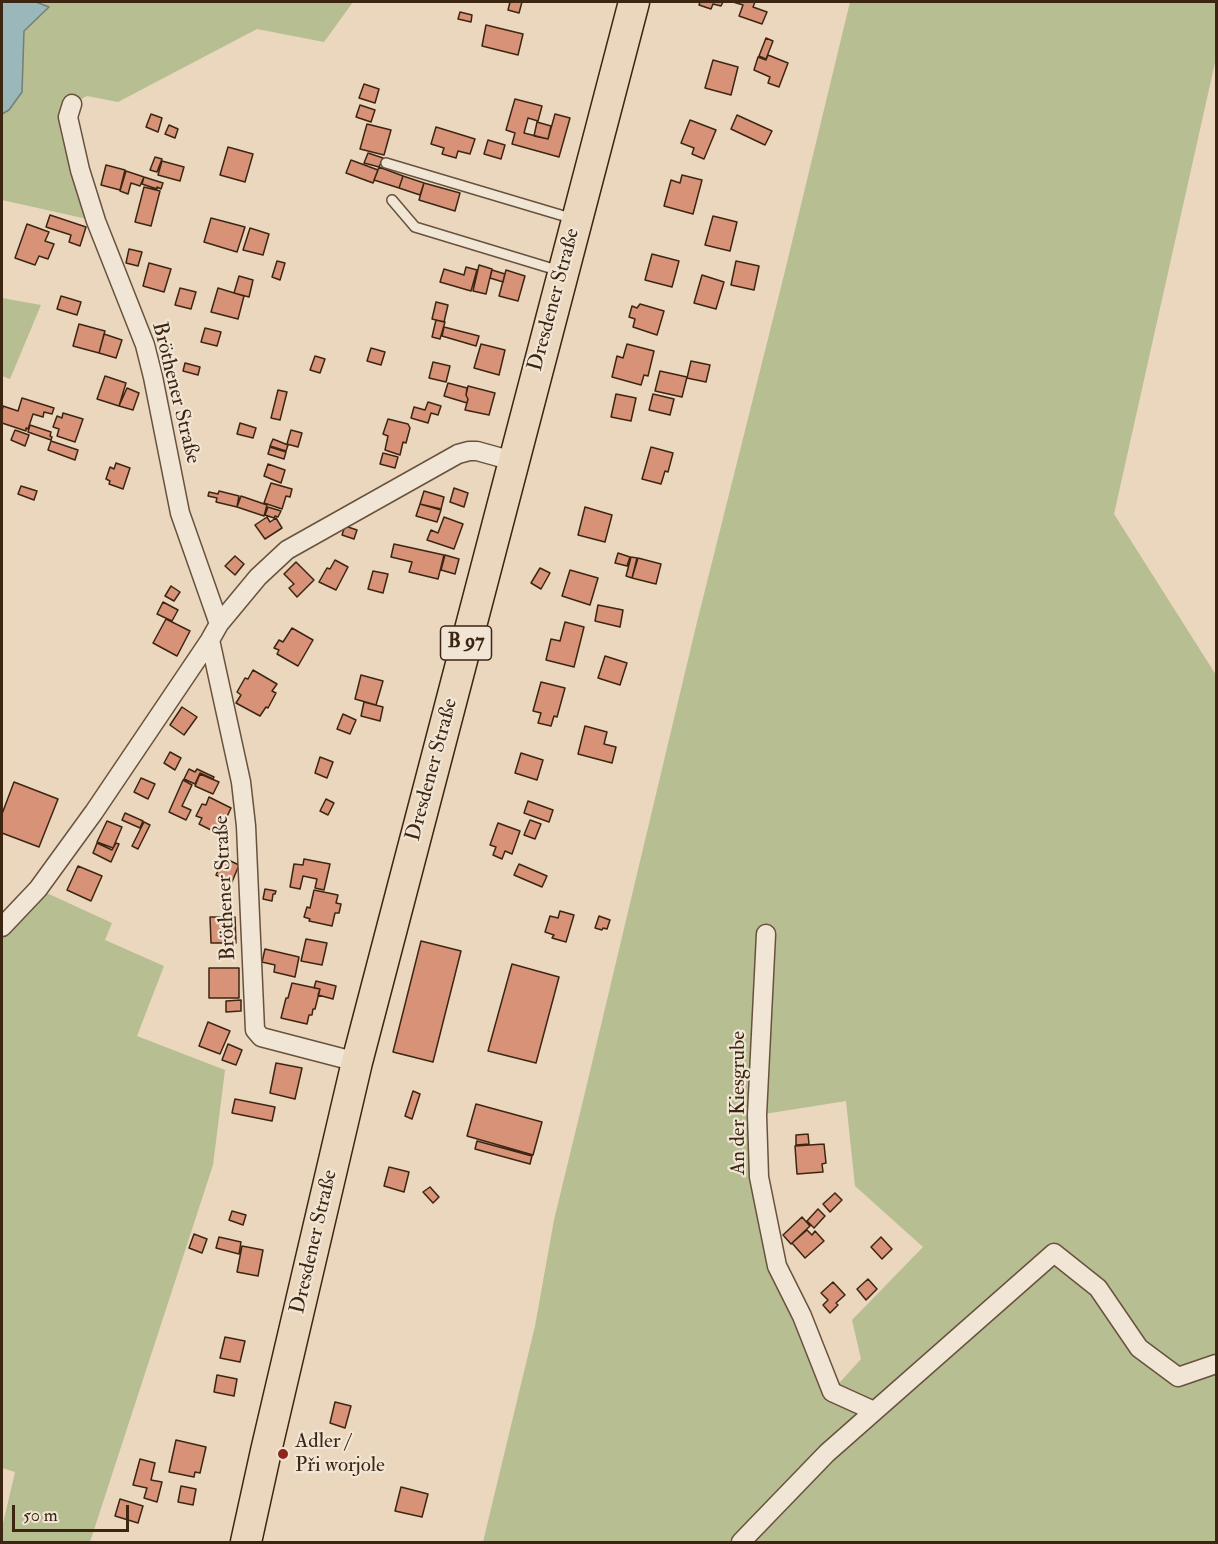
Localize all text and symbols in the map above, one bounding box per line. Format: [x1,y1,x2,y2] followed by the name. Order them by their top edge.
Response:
[524,226,586,374] street label: Dresdener Straße
[145,320,205,466] street label: Bröthener Straße
[440,626,492,660] road number: B 97
[402,696,464,844] street label: Dresdener Straße
[210,815,242,961] street label: Bröthener Straße
[726,1031,752,1175] street label: An der Kiesgrube
[286,1168,344,1316] street label: Dresdener Straße
[295,1429,385,1479] place label: Adler / Při worjole
[276,1447,290,1461] marker: Adler / Při worjole
[15,1493,132,1531] scale bar
[23,1504,58,1527] text: 50 m

